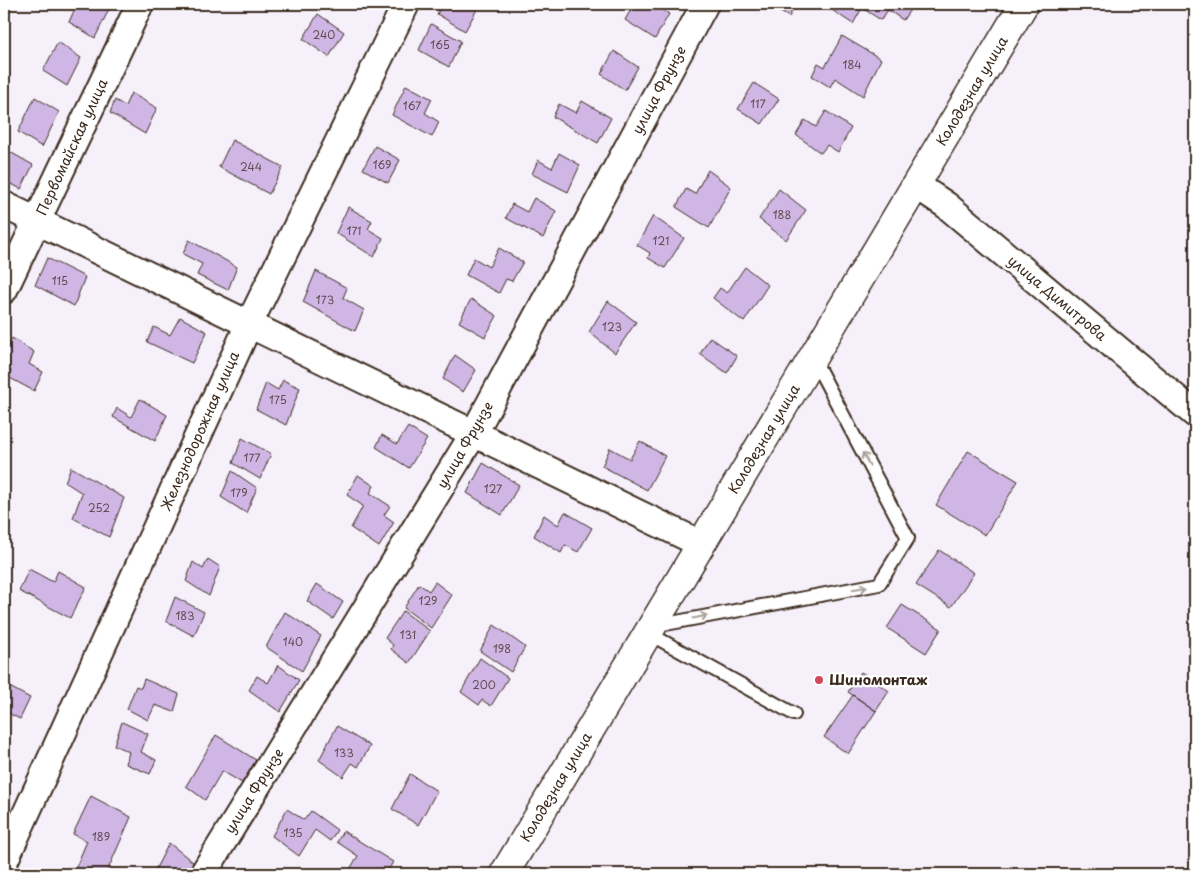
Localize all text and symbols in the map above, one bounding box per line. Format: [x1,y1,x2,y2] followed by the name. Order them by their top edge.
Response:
[313,26,335,43] house number: 240
[930,32,1013,150] street label: Колодезная улица
[430,36,450,53] house number: 165
[626,42,691,138] street label: улица Фрунзе
[842,56,862,73] house number: 184
[31,75,113,219] street label: Первомайская улица
[750,95,766,112] house number: 117
[403,97,421,114] house number: 167
[373,156,391,173] house number: 169
[240,158,262,175] house number: 244
[773,206,791,223] house number: 188
[347,222,361,239] house number: 171
[653,232,669,249] house number: 121
[1003,250,1112,346] street label: улица Димитрова
[52,272,68,289] house number: 115
[316,291,334,308] house number: 173
[602,318,622,335] house number: 123
[155,347,244,514] street label: Железнодорожная улица
[722,380,805,498] street label: Колодезная улица
[269,391,287,408] house number: 175
[431,397,498,492] street label: улица Фрунзе
[244,449,261,466] house number: 177
[861,452,871,467] one-way arrow
[484,480,502,497] house number: 127
[230,484,248,501] house number: 179
[88,499,110,516] house number: 252
[852,582,868,592] one-way arrow
[419,592,437,609] house number: 129
[175,607,195,624] house number: 183
[692,612,708,621] one-way arrow
[400,626,416,643] house number: 131
[283,633,303,650] house number: 140
[493,640,511,657] house number: 198
[829,669,928,690] place label: Шиномонтаж
[813,674,825,686] marker: Шиномонтаж
[472,676,496,693] house number: 200
[514,728,597,846] street label: Колодезная улица
[219,744,288,838] street label: улица Фрунзе
[334,744,354,761] house number: 133
[283,824,303,841] house number: 135
[92,828,110,845] house number: 189

